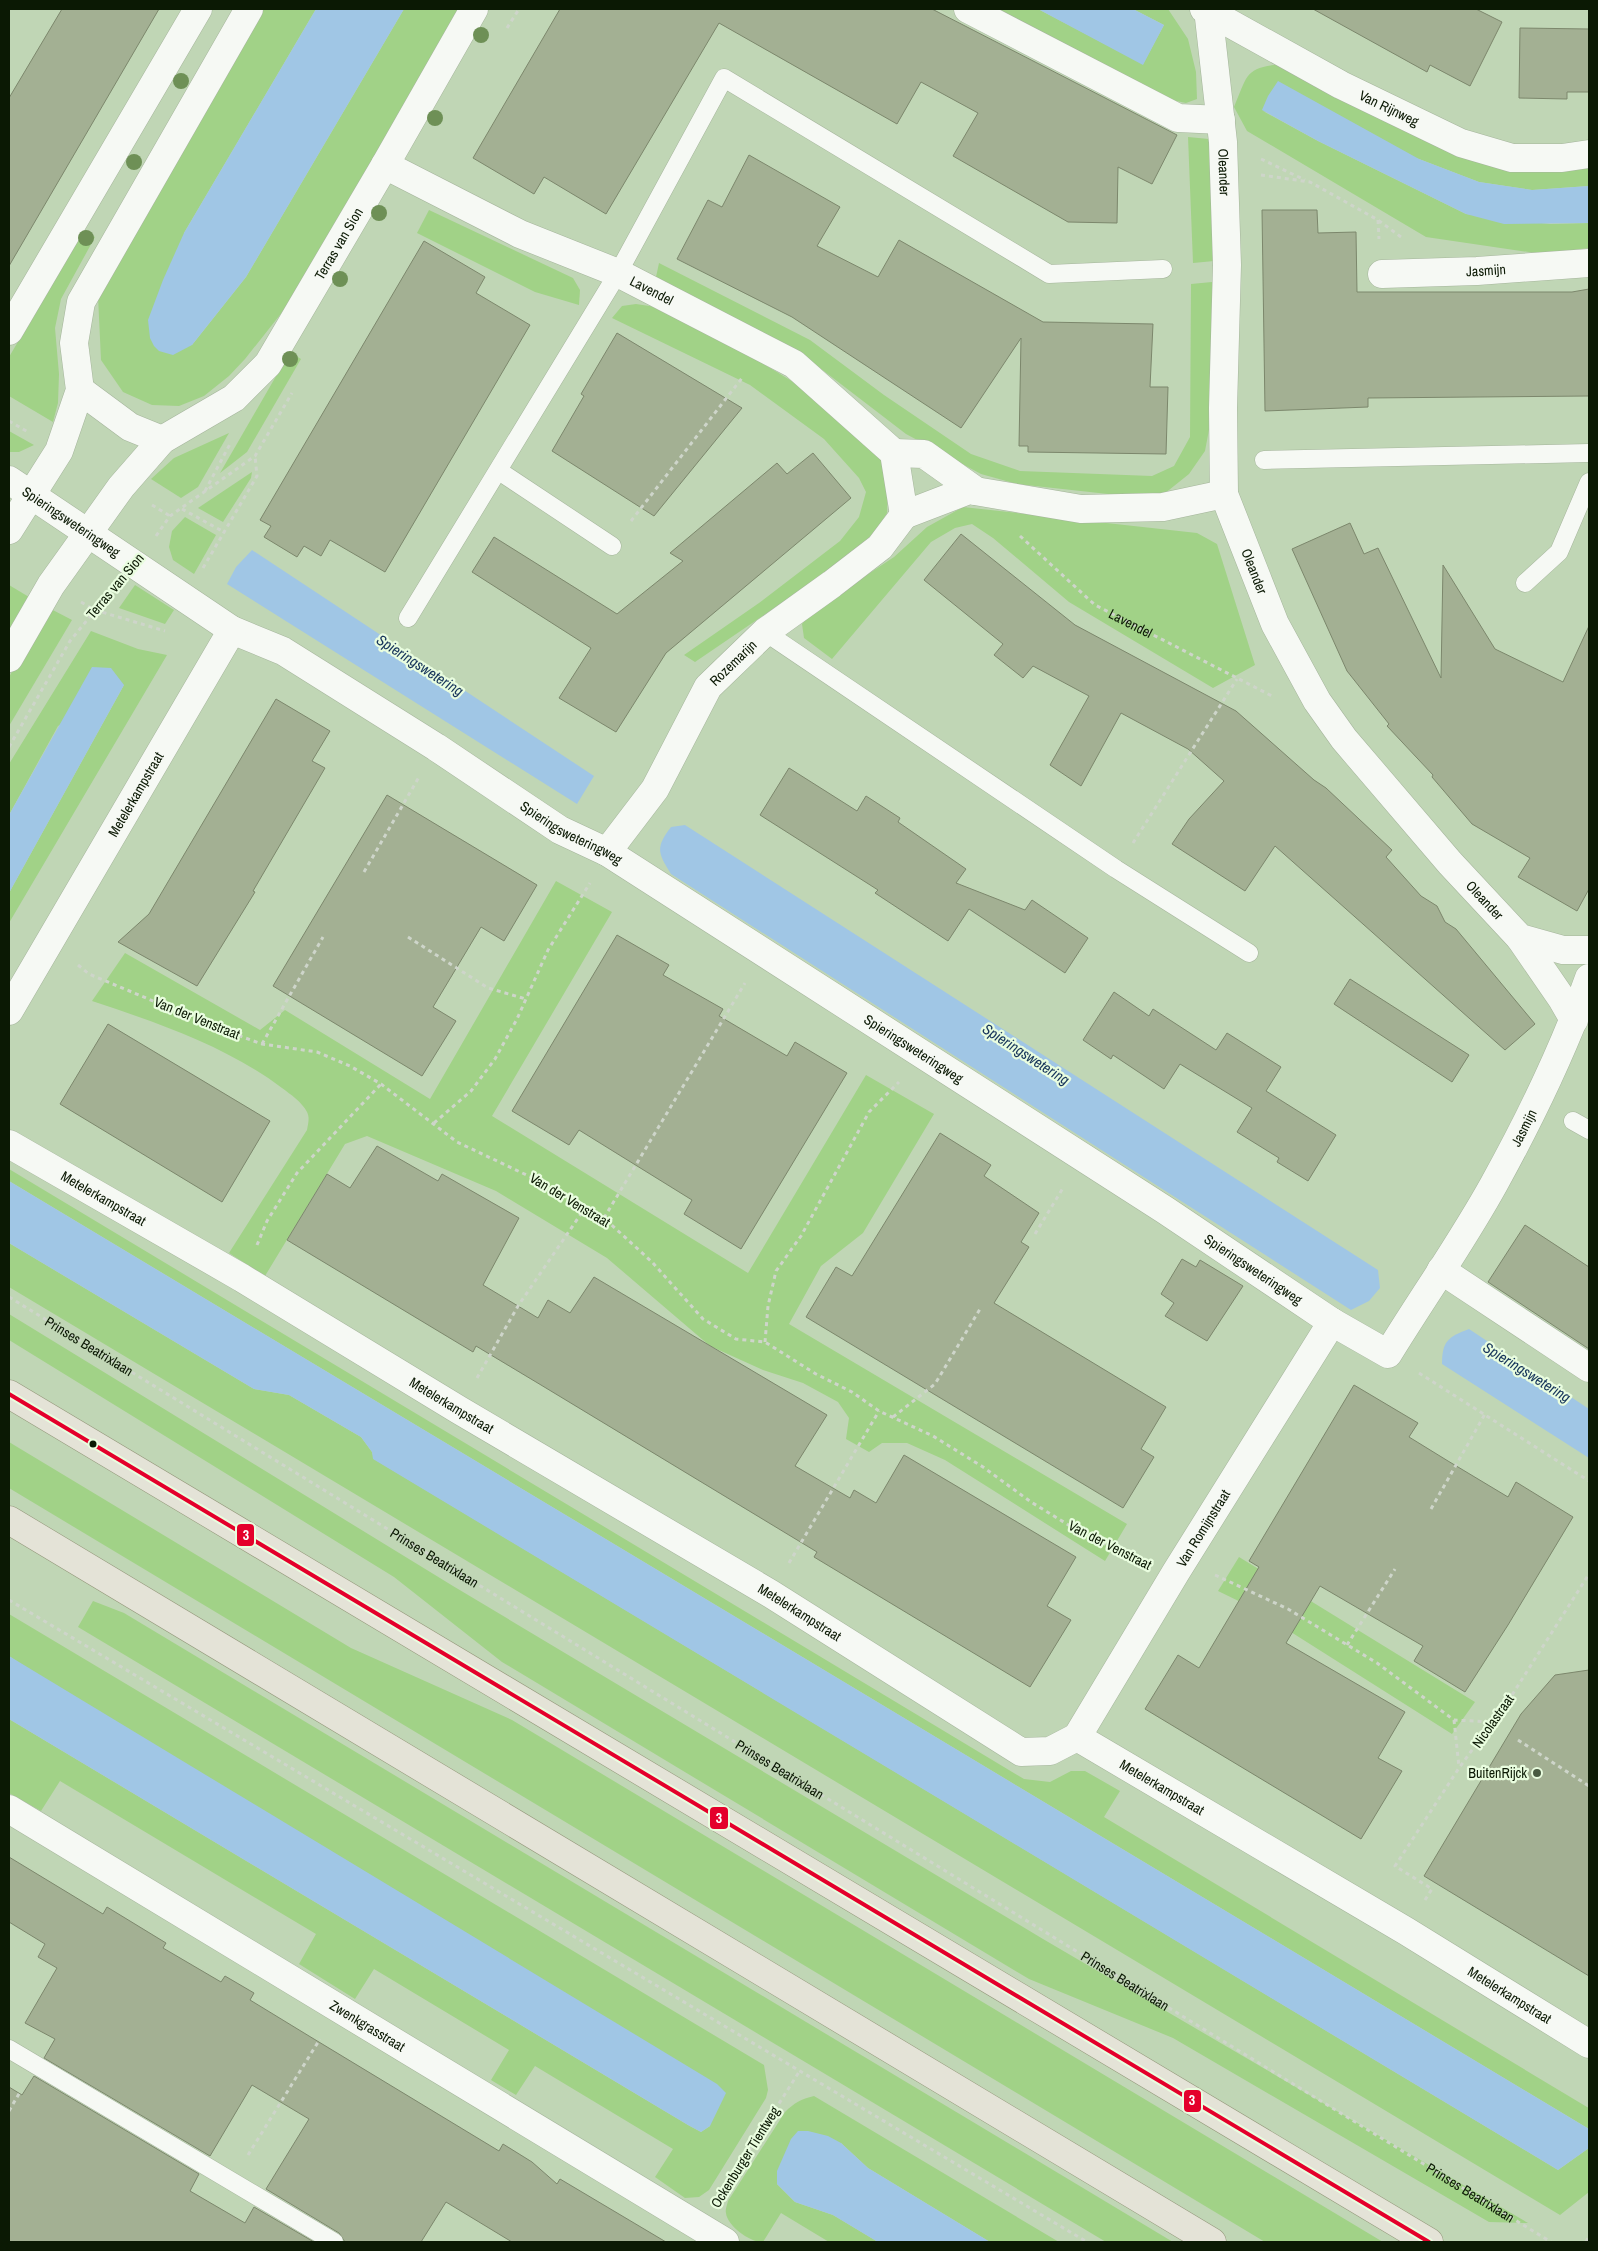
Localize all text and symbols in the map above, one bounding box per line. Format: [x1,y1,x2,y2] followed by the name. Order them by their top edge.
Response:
[1356,86,1422,131] street label: Van Rijnweg
[1214,148,1234,196] street label: Oleander
[311,204,367,283] street label: Terras van Sion
[1466,260,1506,280] street label: Jasmijn
[627,272,677,309] street label: Lavendel
[19,482,124,562] street label: Spieringsweteringweg
[1237,546,1271,597] street label: Oleander
[82,549,148,623] street label: Terras van Sion
[1106,605,1156,642] street label: Lavendel
[372,629,468,701] water label: Spieringswetering
[706,636,760,690] street label: Rozemarijn
[104,749,168,840] street label: Metelerkampstraat
[517,797,626,869] street label: Spieringsweteringweg
[1462,877,1508,924] street label: Oleander
[151,993,243,1043] street label: Van der Venstraat
[861,1010,967,1088] street label: Spieringsweteringweg
[978,1018,1074,1090] water label: Spieringswetering
[1507,1106,1541,1150] street label: Jasmijn
[58,1167,149,1230] street label: Metelerkampstraat
[526,1169,614,1231] street label: Van der Venstraat
[1201,1230,1306,1309] street label: Spieringsweteringweg
[42,1312,137,1380] street label: Prinses Beatrixlaan
[1479,1337,1575,1407] water label: Spieringswetering
[406,1373,497,1437] street label: Metelerkampstraat
[88,1439,98,1449] unlabelled marker
[1172,1486,1234,1570] street label: Van Romijnstraat
[1065,1516,1155,1574] street label: Van der Venstraat
[236,1523,255,1547] line badge: 3
[387,1524,482,1592] street label: Prinses Beatrixlaan
[243,1526,249,1544] text: 3
[755,1579,845,1645] street label: Metelerkampstraat
[1468,1691,1518,1751] street label: Nicolastraat
[732,1735,827,1803] street label: Prinses Beatrixlaan
[1117,1755,1208,1819] street label: Metelerkampstraat
[1468,1764,1527,1782] place label: BuitenRijck
[1531,1767,1543,1779] marker: BuitenRijck
[709,1806,729,1830] line badge: 3
[716,1809,722,1827] text: 3
[1078,1947,1173,2015] street label: Prinses Beatrixlaan
[1464,1962,1555,2028] street label: Metelerkampstraat
[327,1996,409,2056] street label: Zwenkgrasstraat
[1183,2089,1202,2113] line badge: 3
[1189,2091,1195,2109] text: 3
[707,2102,784,2211] street label: Ockenburger Tientweg
[1423,2159,1518,2226] street label: Prinses Beatrixlaan

